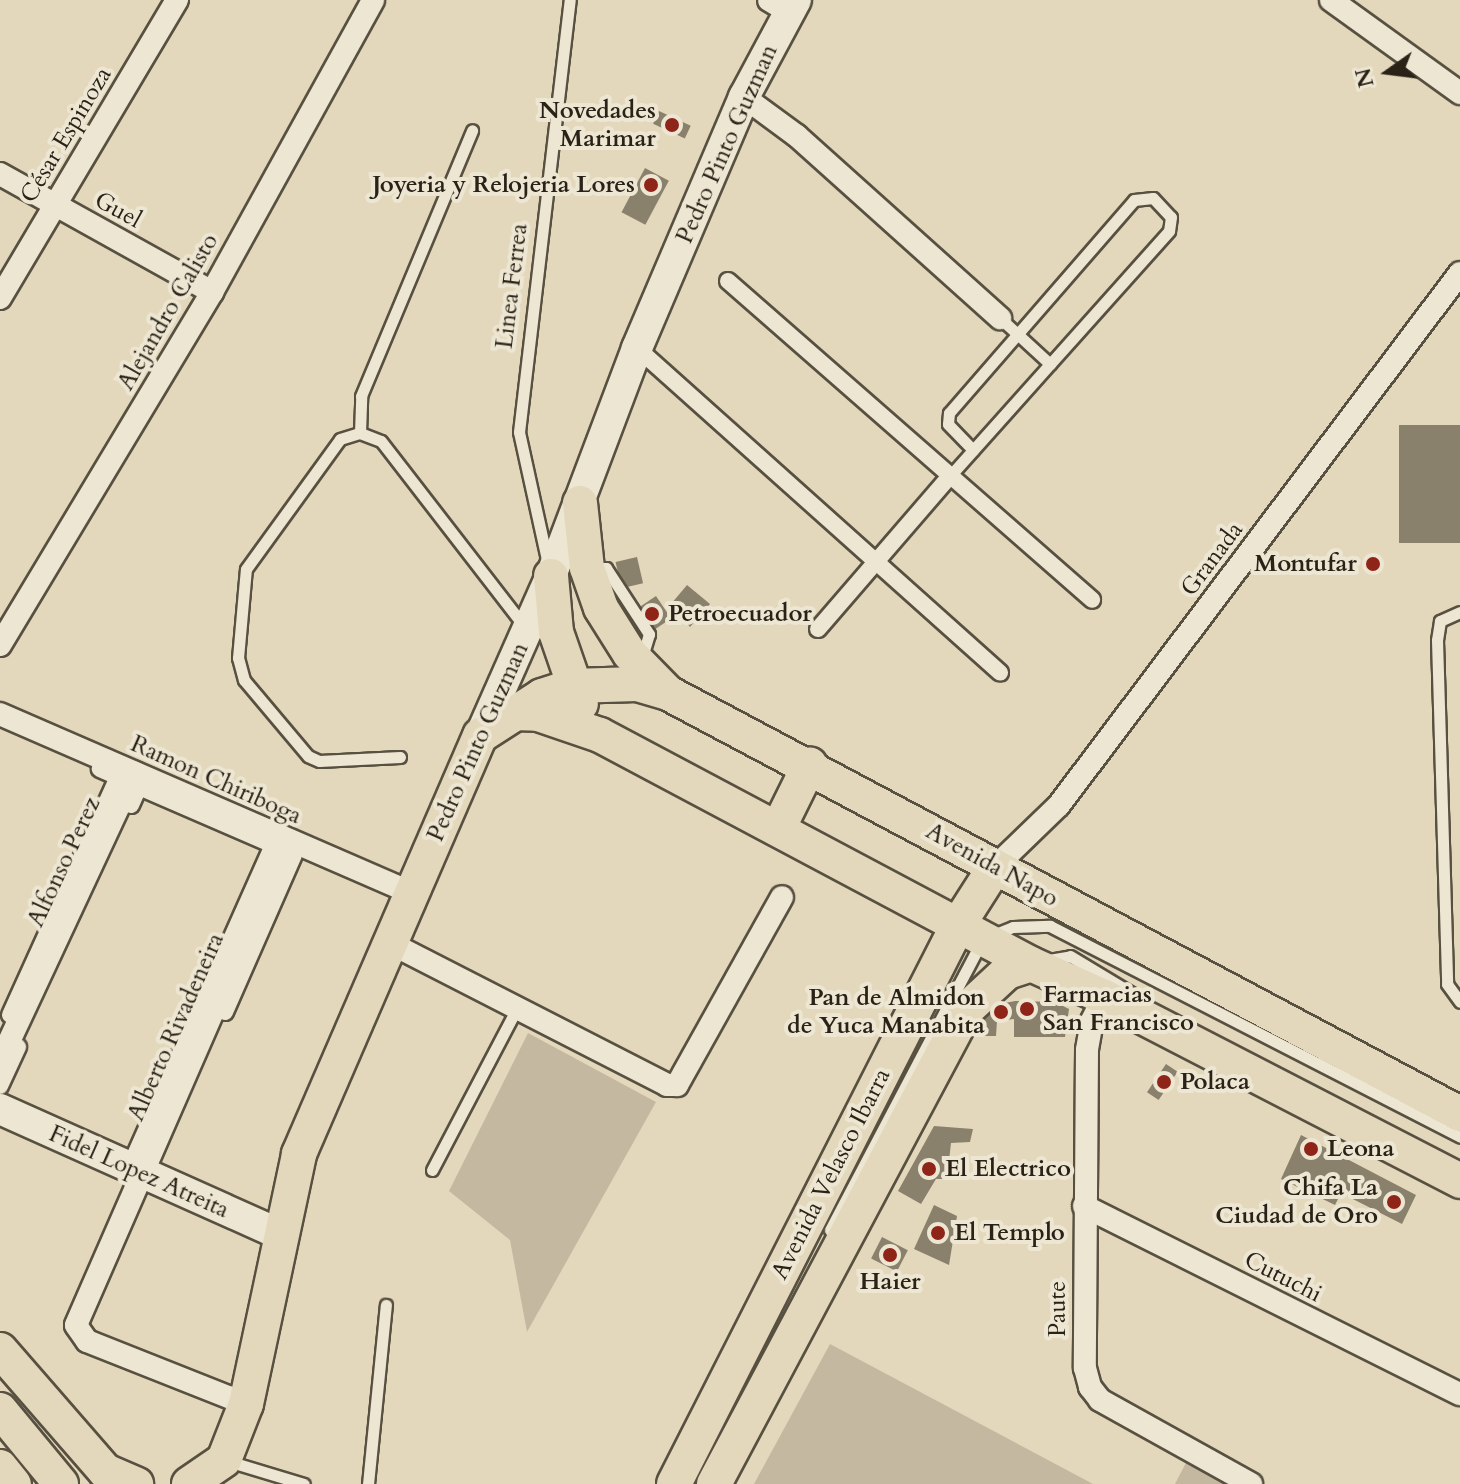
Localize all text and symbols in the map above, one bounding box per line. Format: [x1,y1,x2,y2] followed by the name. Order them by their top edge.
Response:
[1348,32,1428,112] north arrow
[670,40,784,248] street label: Pedro Pinto Guzman
[14,62,118,208] street label: César Espinoza
[1348,65,1382,91] text: N
[539,97,656,153] place label: Novedades Marimar
[663,116,681,134] marker: Novedades Marimar
[372,171,635,199] place label: Joyeria y Relojeria Lores
[642,176,660,194] marker: Joyeria y Relojeria Lores
[90,185,146,235] street label: Guel
[490,222,534,350] street label: Linea Ferrea
[112,229,224,395] street label: Alejandro Calisto
[1175,516,1249,602] street label: Granada
[1254,550,1357,578] place label: Montufar
[1364,555,1382,573] marker: Montufar
[668,600,812,628] place label: Petroecuador
[643,605,661,623] marker: Petroecuador
[421,638,535,846] street label: Pedro Pinto Guzman
[126,729,306,831] street label: Ramon Chiriboga
[21,792,107,932] street label: Alfonso Perez
[921,817,1063,913] street label: Avenida Napo
[122,929,230,1125] street label: Alberto Rivadeneira
[1043,981,1194,1037] place label: Farmacias San Francisco
[787,984,985,1040] place label: Pan de Almidon de Yuca Manabita
[1018,1000,1036,1018] marker: Farmacias San Francisco
[992,1003,1010,1021] marker: Pan de Almidon de Yuca Manabita
[765,1064,897,1284] street label: Avenida Velasco Ibarra
[1180,1068,1250,1096] place label: Polaca
[1155,1073,1173,1091] marker: Polaca
[45,1119,233,1225] street label: Fidel Lopez Atreita
[1327,1135,1394,1163] place label: Leona
[1302,1140,1320,1158] marker: Leona
[945,1155,1071,1183] place label: El Electrico
[920,1160,938,1178] marker: El Electrico
[1215,1174,1378,1230] place label: Chifa La Ciudad de Oro
[1385,1193,1403,1211] marker: Chifa La Ciudad de Oro
[954,1219,1065,1247] place label: El Templo
[929,1224,947,1242] marker: El Templo
[1239,1245,1327,1309] street label: Cutuchi
[881,1246,899,1264] marker: Haier
[859,1268,921,1296] place label: Haier
[1044,1281,1072,1337] street label: Paute

